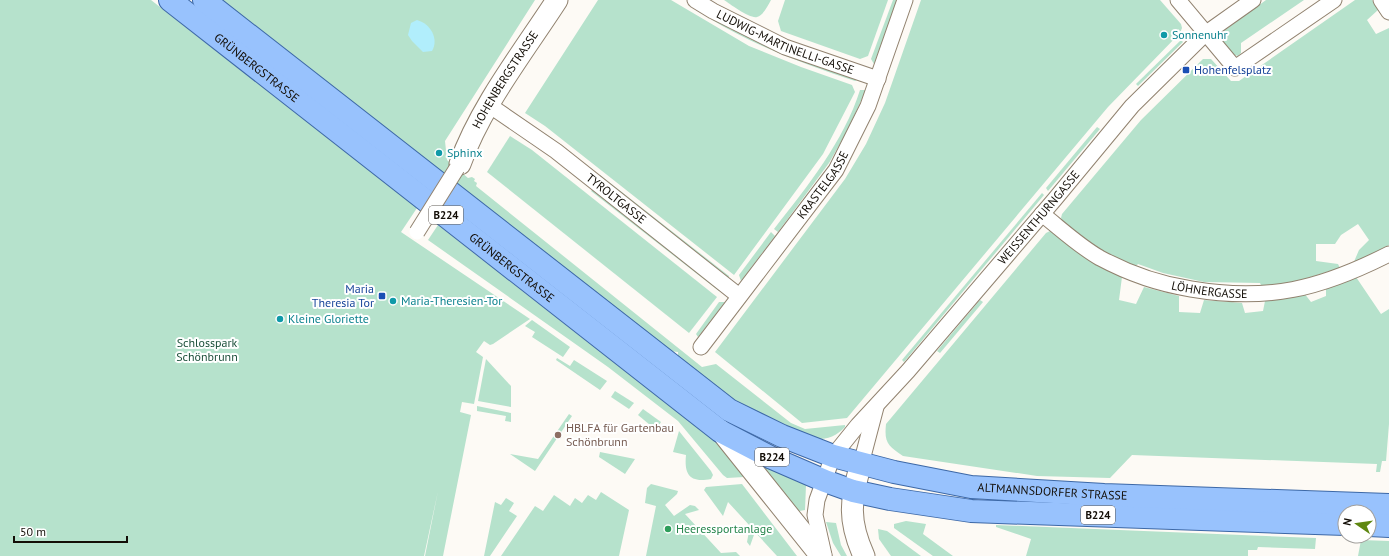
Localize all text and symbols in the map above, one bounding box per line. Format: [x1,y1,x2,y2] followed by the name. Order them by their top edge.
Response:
[714,6,856,77] street label: LUDWIG-MARTINELLI-GASSE
[1172,27,1228,42] place label: Sonnenuhr
[469,28,541,131] street label: HOHENBERGSTRASSE
[211,29,302,105] street label: GRÜNBERGSTRASSE
[1159,30,1169,40] marker: Sonnenuhr
[1194,62,1271,77] place label: Hohenfelsplatz
[1181,65,1191,75] marker: Hohenfelsplatz
[447,145,482,160] place label: Sphinx
[434,148,444,158] marker: Sphinx
[794,148,851,222] street label: KRASTELGASSE
[994,167,1082,267] street label: WEISSENTHURNGASSE
[583,170,650,227] street label: TYROLTGASSE
[429,206,463,224] road number: B224
[466,229,557,305] street label: GRÜNBERGSTRASSE
[1170,277,1248,301] street label: LÖHNERGASSE
[312,281,374,310] place label: Maria Theresia Tor
[377,291,387,301] marker: Maria Theresia Tor
[401,293,502,308] place label: Maria-Theresien-Tor
[388,296,398,306] marker: Maria-Theresien-Tor
[288,311,369,326] place label: Kleine Gloriette
[275,314,285,324] marker: Kleine Gloriette
[176,335,238,364] park label: Schlosspark Schönbrunn
[566,420,674,449] place label: HBLFA für Gartenbau Schönbrunn
[553,430,563,440] marker: HBLFA für Gartenbau Schönbrunn
[755,448,789,466] road number: B224
[977,479,1127,503] street label: ALTMANNSDORFER STRASSE
[1337,504,1377,544] north arrow
[1081,506,1115,524] road number: B224
[1340,517,1355,527] text: N
[14,518,127,544] scale bar
[676,521,772,536] place label: Heeressportanlage
[20,524,46,539] text: 50 m
[663,524,673,534] marker: Heeressportanlage

